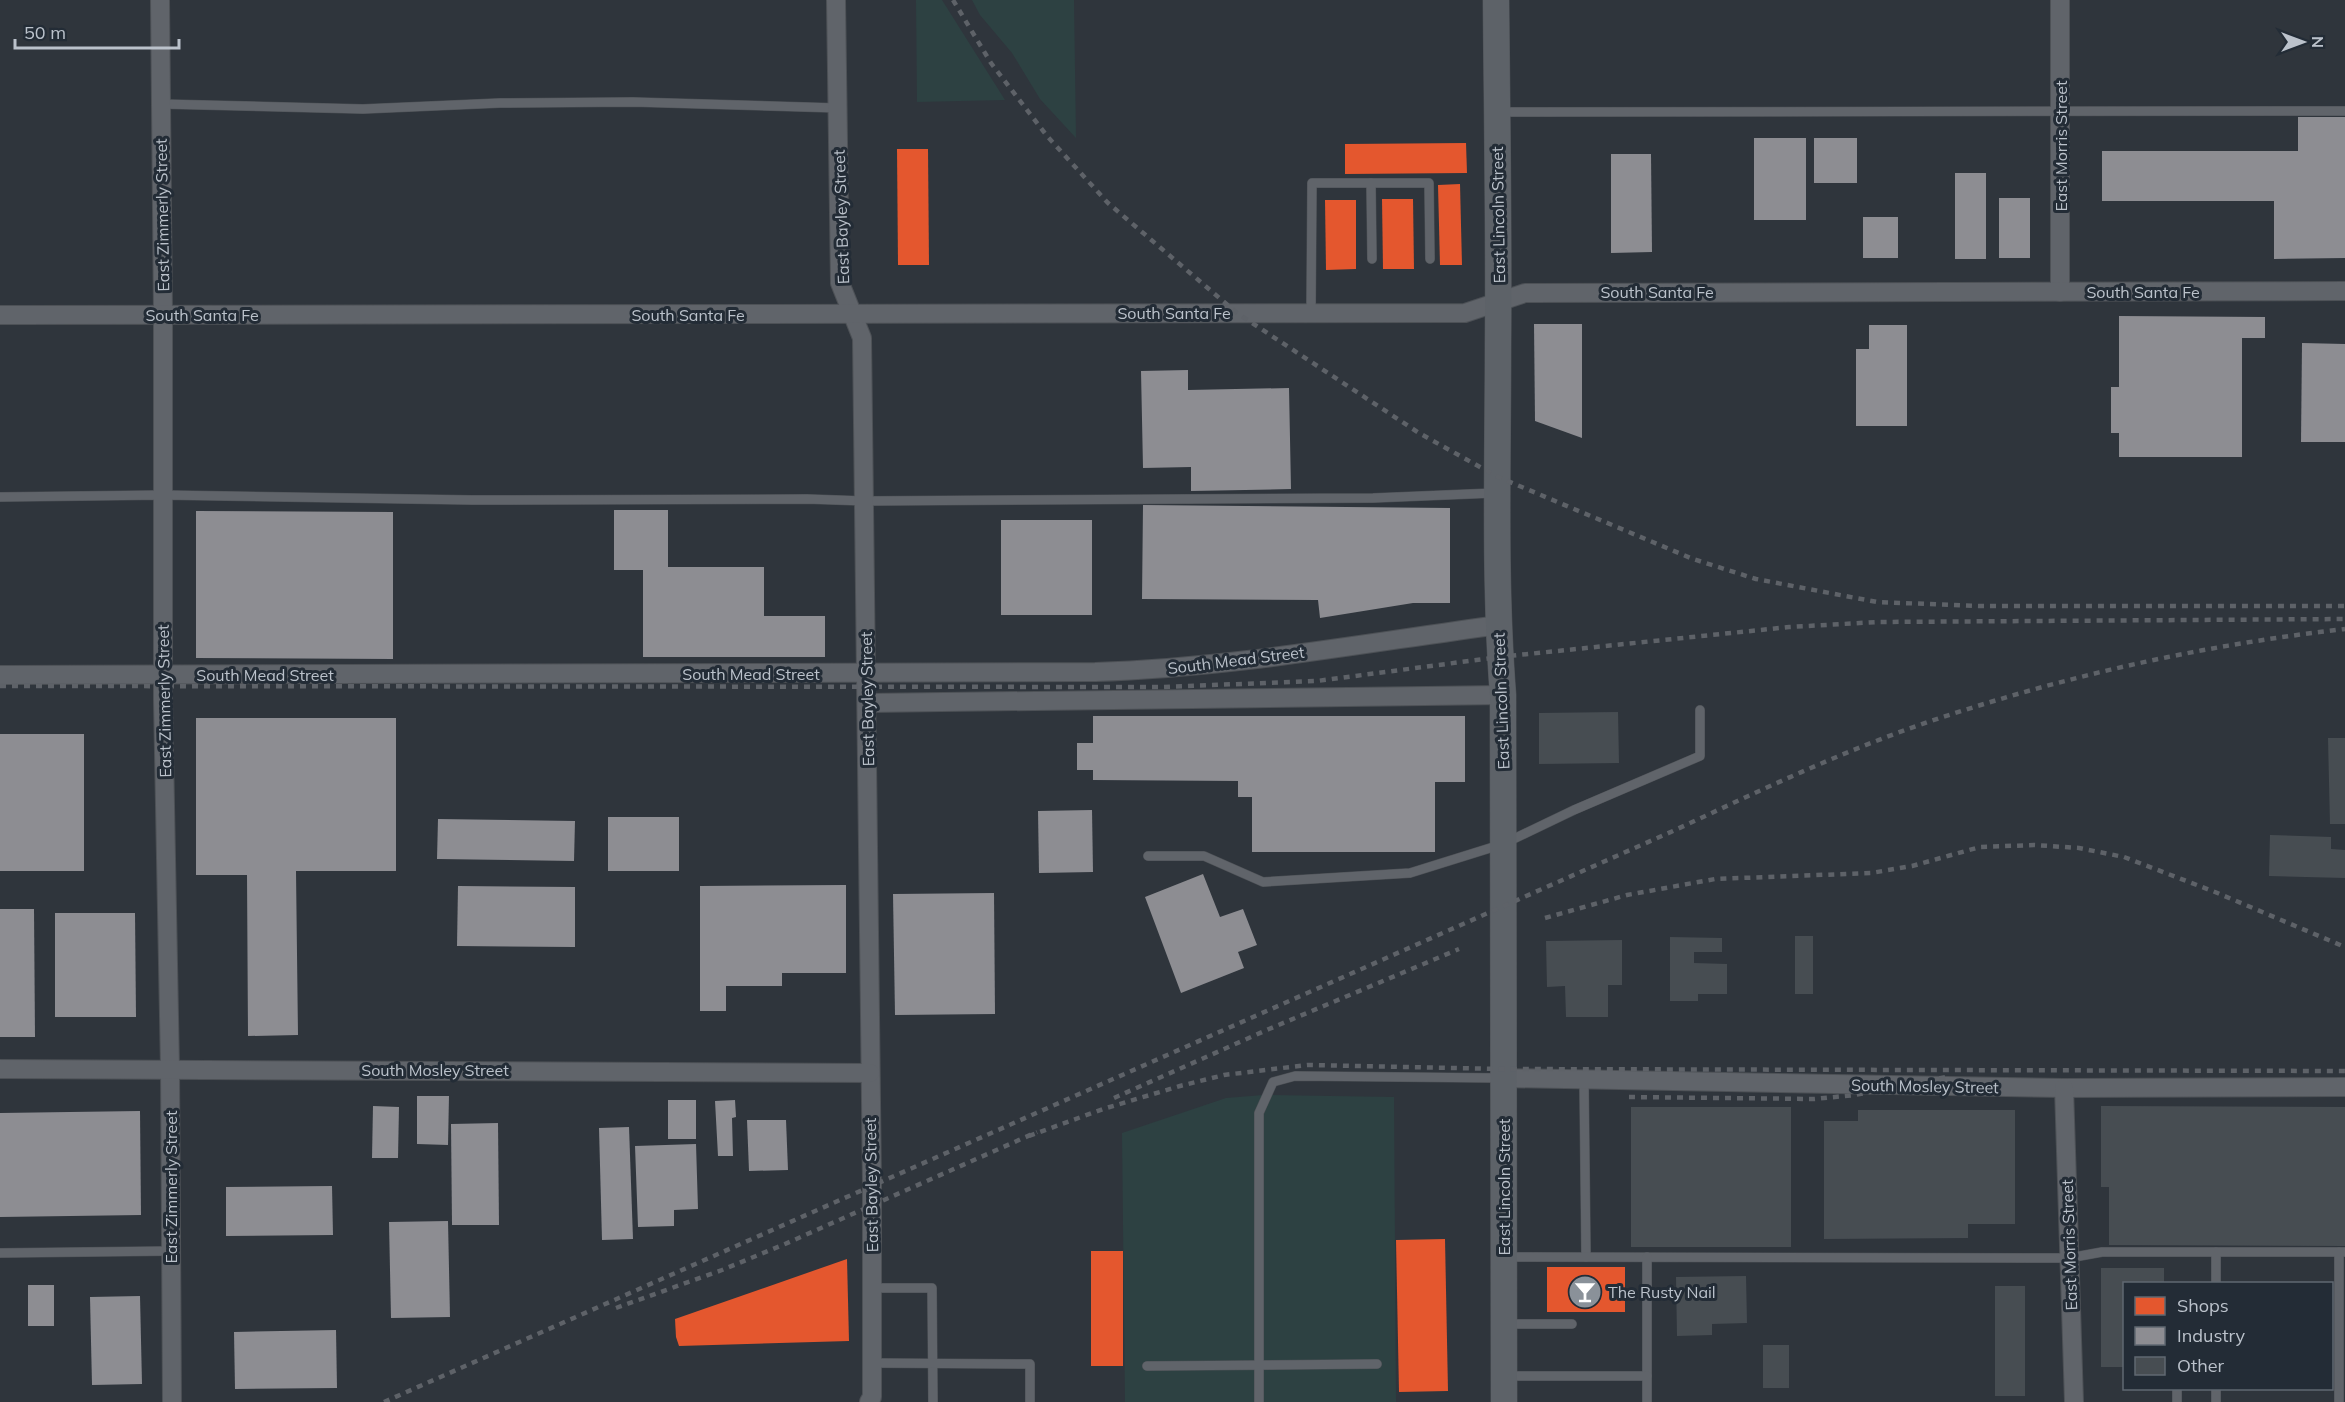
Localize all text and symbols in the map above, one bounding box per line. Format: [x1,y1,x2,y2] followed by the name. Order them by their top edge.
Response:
[15,12,178,50] scale bar
[2273,12,2333,72] north arrow
[24,21,66,44] text: 50 m
[2308,36,2328,48] text: N
[2051,80,2071,212] street label: East Morris Street
[151,138,173,292] street label: East Zimmerly Street
[1487,146,1509,284] street label: East Lincoln Street
[829,149,853,285] street label: East Bayley Street
[1600,282,1714,302] street label: South Santa Fe
[2086,282,2200,302] street label: South Santa Fe
[1117,303,1231,323] street label: South Santa Fe
[145,305,259,325] street label: South Santa Fe
[631,305,745,325] street label: South Santa Fe
[153,624,175,778] street label: East Zimmerly Street
[856,631,878,767] street label: East Bayley Street
[1489,632,1513,770] street label: East Lincoln Street
[1167,642,1306,678] street label: South Mead Street
[682,664,820,684] street label: South Mead Street
[196,665,334,685] street label: South Mead Street
[361,1060,509,1080] street label: South Mosley Street
[1851,1075,1999,1097] street label: South Mosley Street
[161,1110,181,1264] street label: East Zimmerly Street
[860,1117,882,1253] street label: East Bayley Street
[1494,1118,1514,1255] street label: East Lincoln Street
[2057,1179,2081,1311] street label: East Morris Street
[1567,1274,1603,1310] bar icon: The Rusty Nail
[1608,1282,1716,1302] place label: The Rusty Nail
[2123,1282,2333,1390] legend
[2177,1294,2229,1317] text: Shops
[2177,1324,2246,1347] text: Industry
[2177,1354,2225,1377] text: Other

